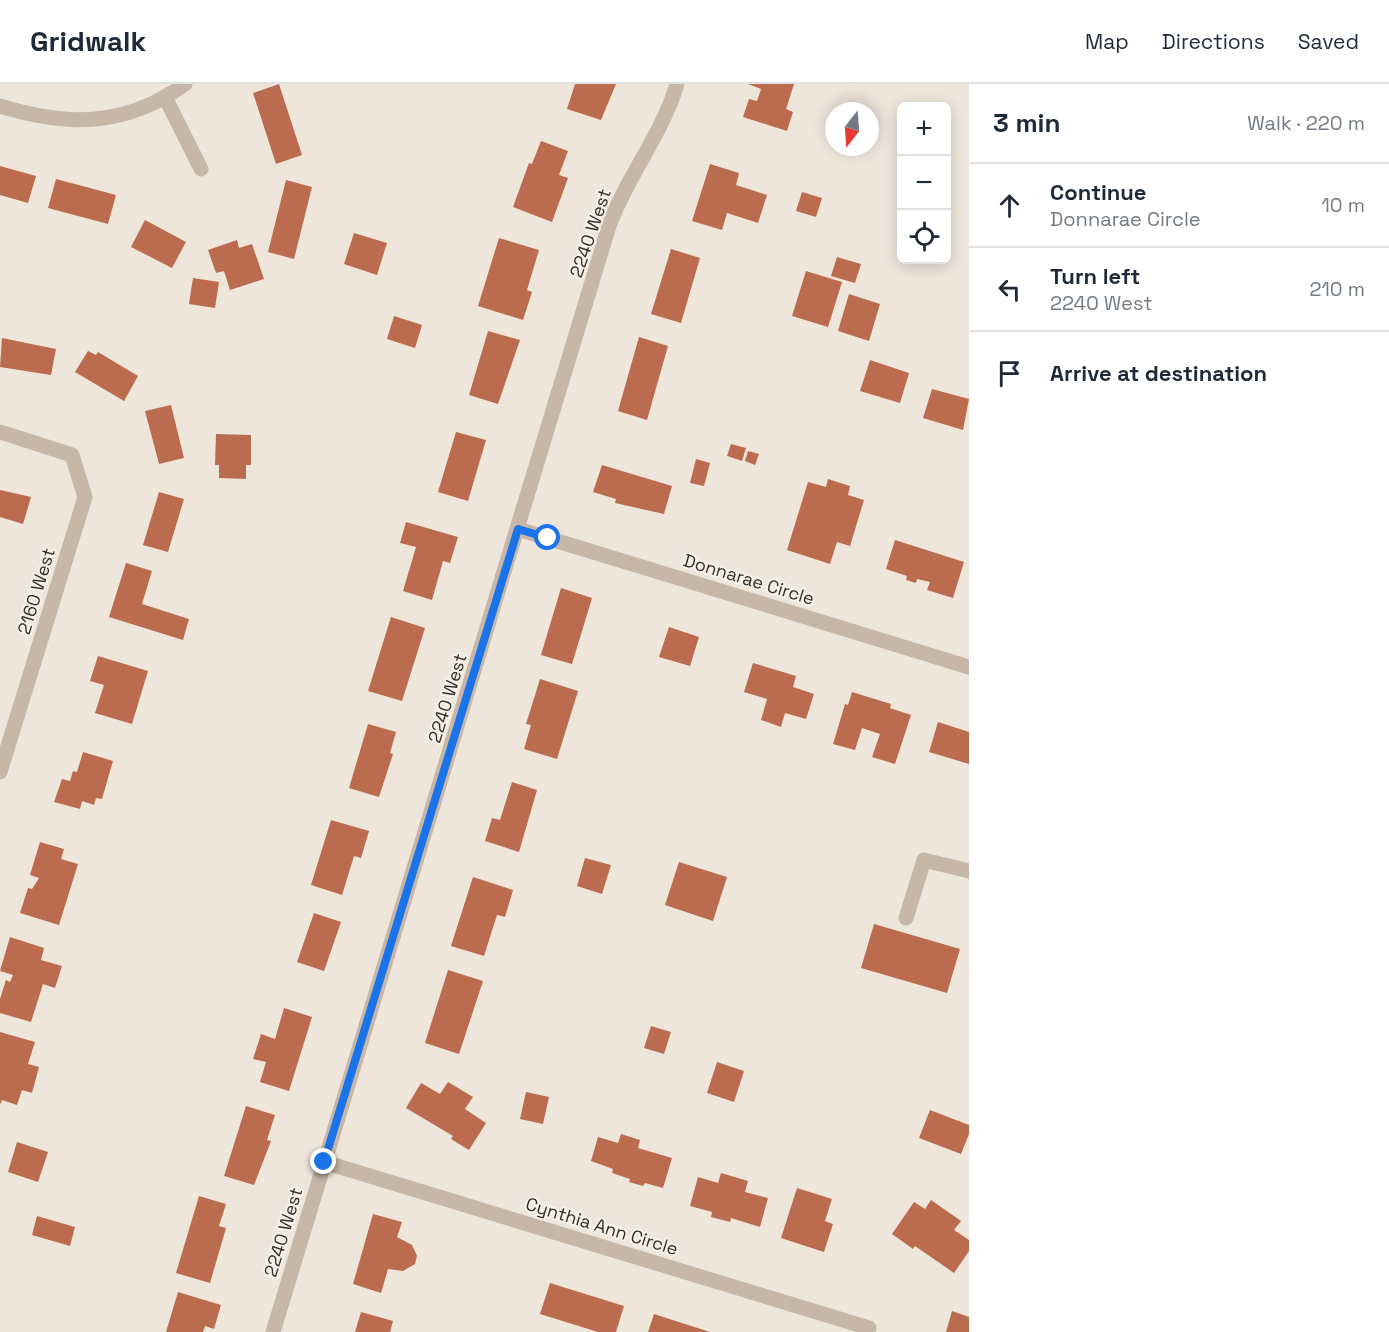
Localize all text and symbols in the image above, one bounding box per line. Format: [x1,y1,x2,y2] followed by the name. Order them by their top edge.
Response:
[30,23,146,59] text: Gridwalk
[1085,28,1129,55] text: Map
[1162,28,1265,55] text: Directions
[1298,28,1359,55] text: Saved
[825,102,879,156] north arrow
[897,102,951,264] map controls
[897,102,951,156] button: +
[993,106,1061,140] text: 3 min
[1247,110,1365,136] text: Walk · 220 m
[897,156,951,210] button: −
[1050,178,1146,206] text: Continue
[564,186,616,280] street label: 2240 West
[993,189,1026,222] icon: ahead
[1321,192,1365,218] text: 10 m
[1050,206,1201,232] text: Donnarae Circle
[897,210,951,264] button: locate
[1050,262,1140,290] text: Turn left
[993,273,1026,306] icon: left
[1309,276,1365,302] text: 210 m
[1050,290,1152,316] text: 2240 West
[993,357,1026,390] icon: arrive
[1050,359,1267,387] text: Arrive at destination
[534,524,560,550] route start
[12,545,60,637] street label: 2160 West
[681,548,817,610] street label: Donnarae Circle
[423,651,471,745] street label: 2240 West
[310,1148,336,1174] route end
[259,1185,307,1279] street label: 2240 West
[523,1192,681,1260] street label: Cynthia Ann Circle

